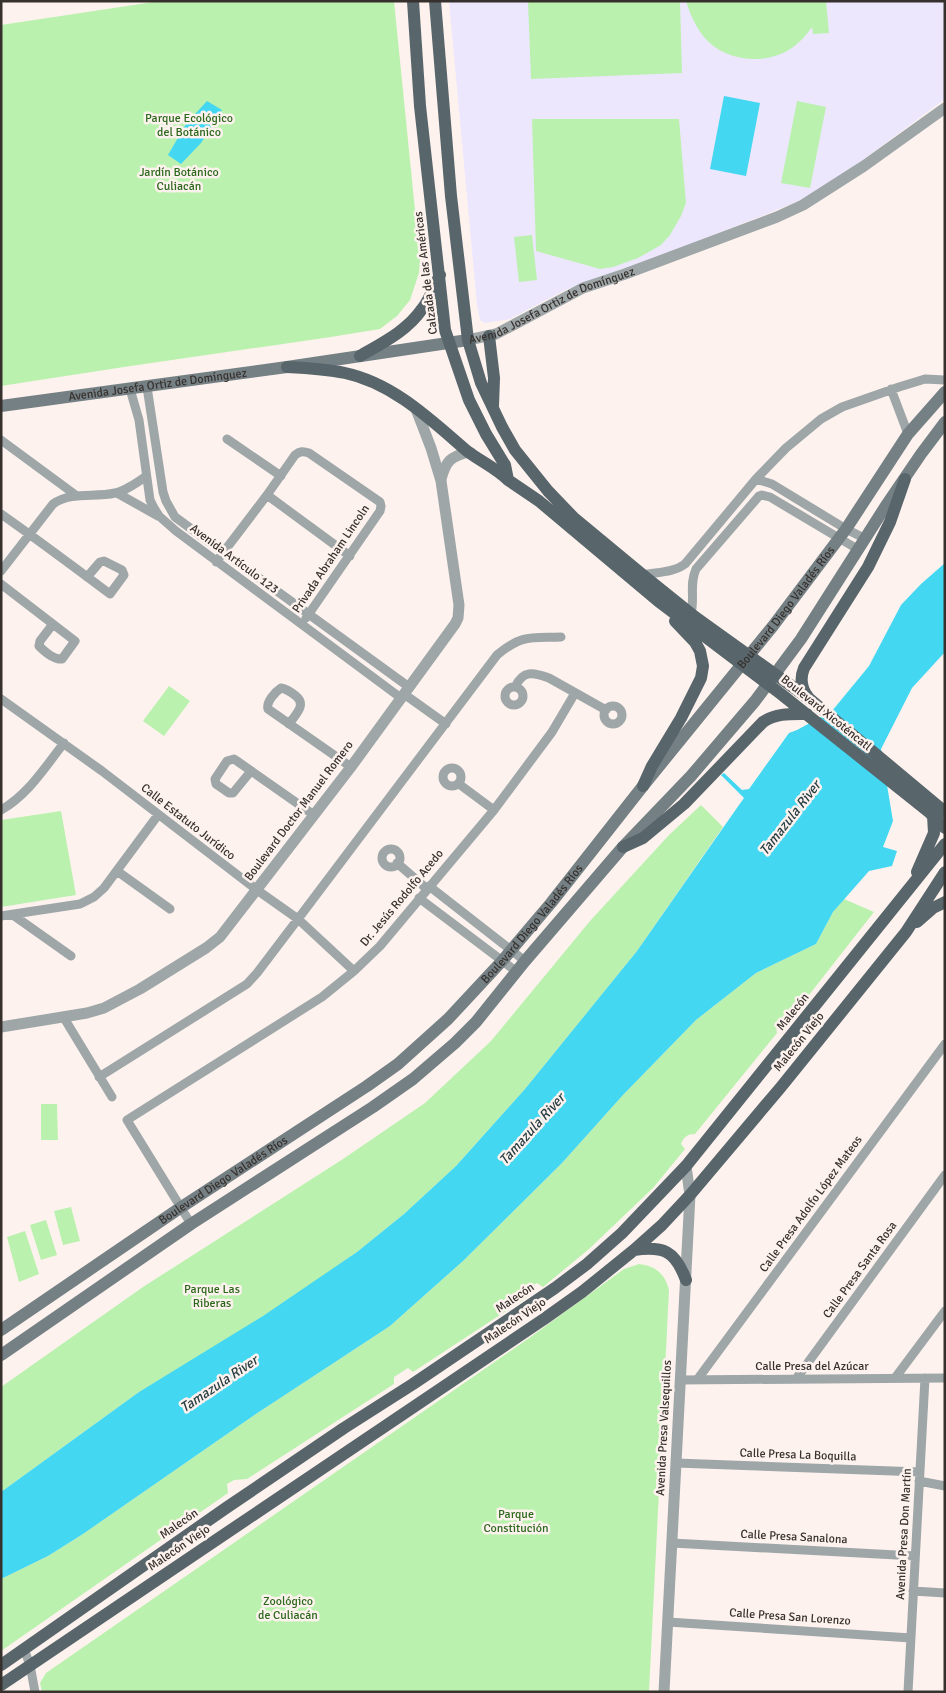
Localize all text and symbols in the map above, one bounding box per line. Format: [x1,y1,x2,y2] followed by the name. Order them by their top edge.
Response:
[145,111,233,140] park label: Parque Ecológico del Botánico
[139,165,219,194] park label: Jardín Botánico Culiacán
[411,211,441,335] street label: Calzada de las Américas
[467,264,637,347] street label: Avenida Josefa Ortiz de Domínguez
[67,365,248,404] street label: Avenida Josefa Ortiz de Domínguez
[289,502,373,616] street label: Privada Abraham Lincoln
[187,521,281,597] street label: Avenida Artículo 123
[734,543,838,672] street label: Boulevard Diego Valadés Ríos
[778,672,875,754] street label: Boulevard Xicoténcatl
[241,738,357,884] street label: Boulevard Doctor Manuel Romero
[756,776,825,859] water label: Tamazula River
[138,780,238,864] street label: Calle Estatuto Jurídico
[357,847,447,949] street label: Dr. Jesús Rodolfo Acedo
[478,861,586,987] street label: Boulevard Diego Valadés Ríos
[773,990,813,1034] street label: Malecón
[771,1009,827,1075] street label: Malecón Viejo
[496,1089,570,1168] water label: Tamazula River
[156,1132,290,1228] street label: Boulevard Diego Valadés Ríos
[756,1133,866,1275] street label: Calle Presa Adolfo López Mateos
[820,1219,900,1321] street label: Calle Presa Santa Rosa
[493,1280,537,1316] street label: Malecón
[184,1282,240,1311] park label: Parque Las Riberas
[481,1295,549,1347] street label: Malecón Viejo
[177,1351,263,1416] water label: Tamazula River
[755,1359,869,1374] street label: Calle Presa del Azúcar
[653,1360,675,1496] street label: Avenida Presa Valsequillos
[739,1445,857,1465] street label: Calle Presa La Boquilla
[893,1468,915,1600] street label: Avenida Presa Don Martín
[157,1505,201,1543] street label: Malecón
[483,1507,549,1536] park label: Parque Constitución
[145,1522,213,1574] street label: Malecón Viejo
[740,1527,848,1547] street label: Calle Presa Sanalona
[258,1594,318,1623] park label: Zoológico de Culiacán
[729,1605,851,1629] street label: Calle Presa San Lorenzo

